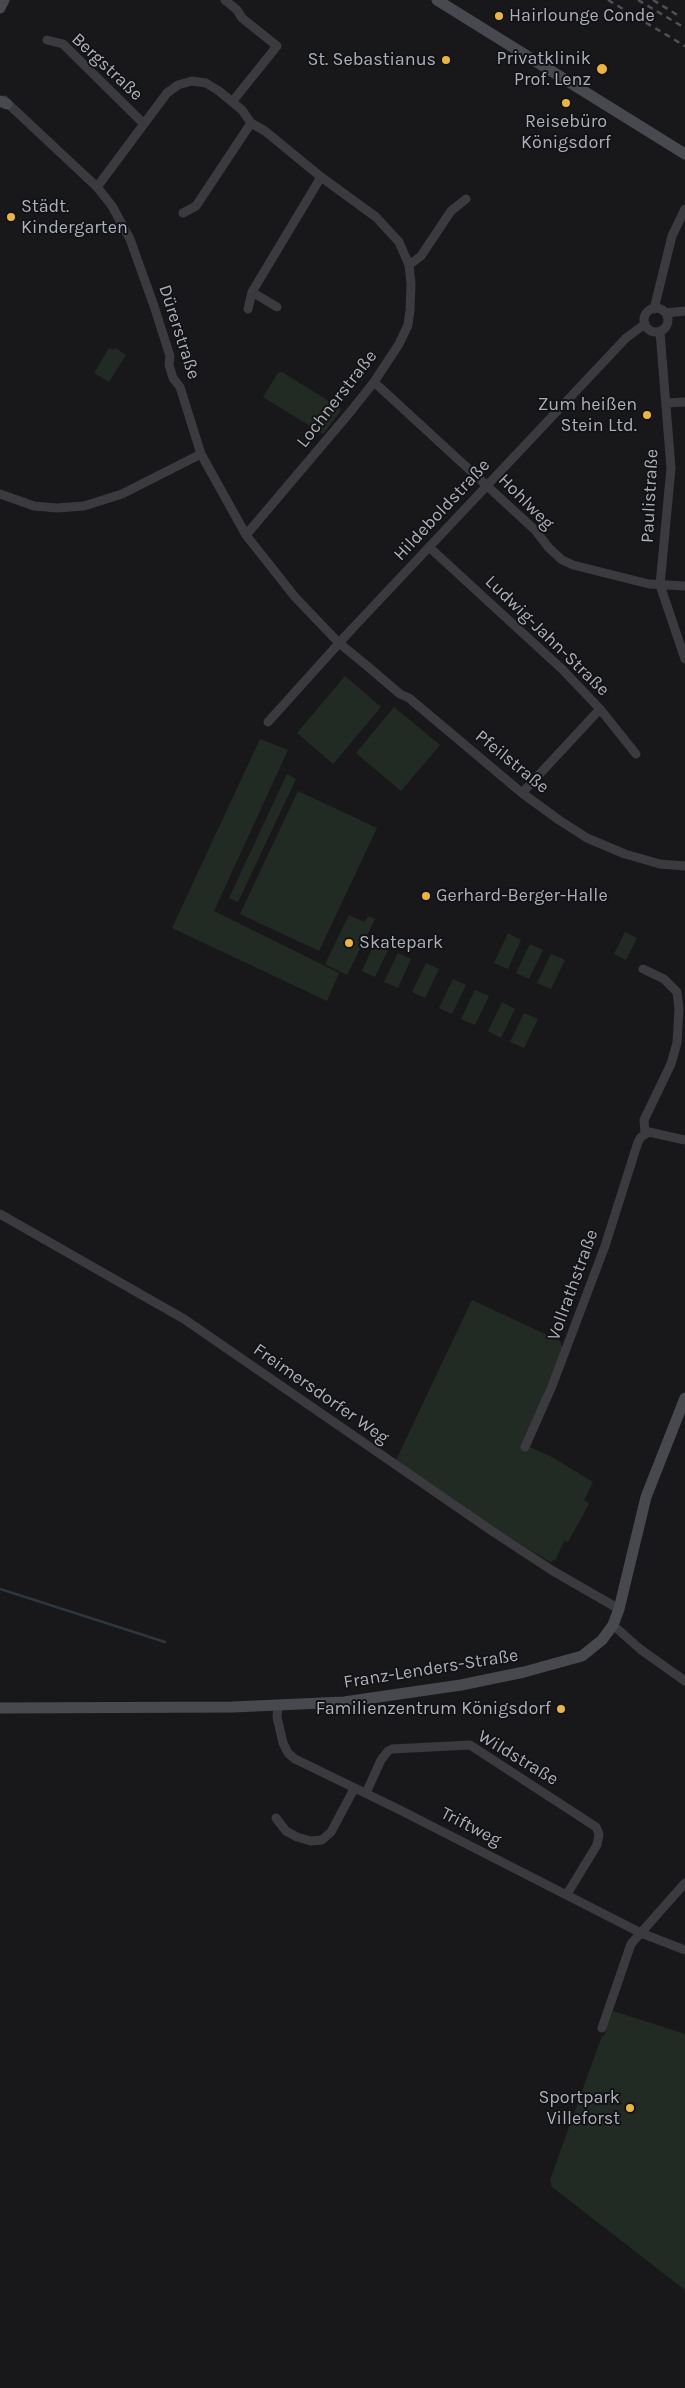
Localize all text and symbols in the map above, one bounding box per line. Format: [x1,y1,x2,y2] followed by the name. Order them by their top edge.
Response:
[509,5,655,27] place label: Hairlounge Conde
[493,10,505,22] marker: Hairlounge Conde
[67,29,147,105] street label: Bergstraße
[497,48,591,90] place label: Privatklinik Prof. Lenz
[307,49,436,71] place label: St. Sebastianus
[440,54,452,66] marker: St. Sebastianus
[595,62,609,76] marker: Privatklinik Prof. Lenz
[560,97,572,109] marker: Reisebüro Königsdorf
[521,111,611,154] place label: Reisebüro Königsdorf
[21,196,128,238] place label: Städt. Kindergarten
[5,211,17,223] marker: Städt. Kindergarten
[154,282,204,382] street label: Dürerstraße
[292,346,382,452] street label: Lochnerstraße
[538,394,637,436] place label: Zum heißen Stein Ltd.
[641,409,653,421] marker: Zum heißen Stein Ltd.
[637,448,663,544] street label: Paulistraße
[389,455,495,565] street label: Hildeboldstraße
[494,470,558,534] street label: Hohlweg
[480,571,614,701] street label: Ludwig-Jahn-Straße
[471,726,553,798] street label: Pfeilstraße
[436,885,608,907] place label: Gerhard-Berger-Halle
[420,890,432,902] marker: Gerhard-Berger-Halle
[359,932,443,954] place label: Skatepark
[343,937,355,949] marker: Skatepark
[543,1227,603,1343] street label: Vollrathstraße
[249,1339,393,1449] street label: Freimersdorfer Weg
[342,1645,520,1693] street label: Franz-Lenders-Straße
[316,1698,551,1720] place label: Familienzentrum Königsdorf
[555,1703,567,1715] marker: Familienzentrum Königsdorf
[474,1726,562,1790] street label: Wildstraße
[437,1803,505,1851] street label: Triftweg
[538,2087,620,2130] place label: Sportpark Villeforst
[624,2102,636,2114] marker: Sportpark Villeforst

